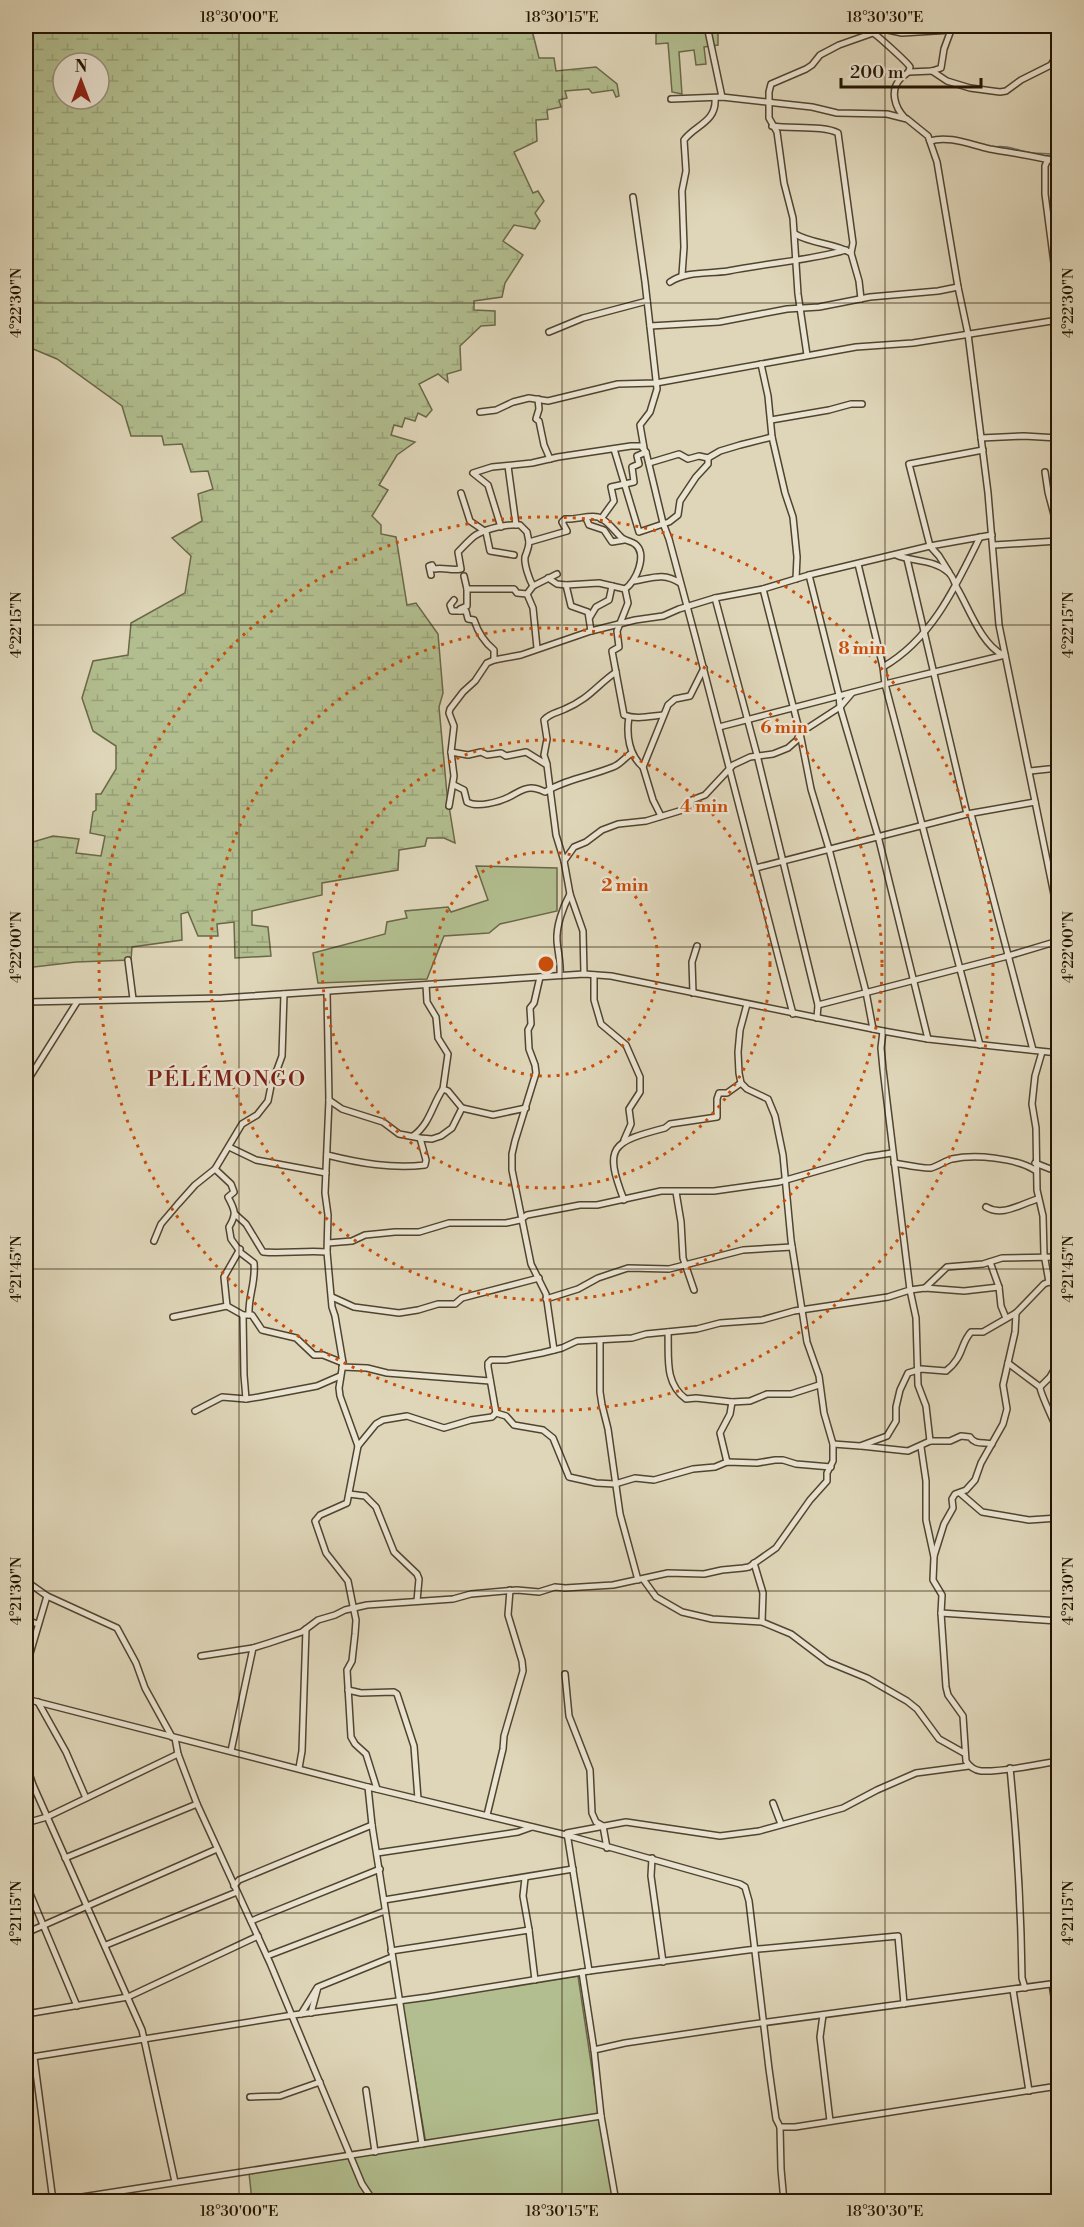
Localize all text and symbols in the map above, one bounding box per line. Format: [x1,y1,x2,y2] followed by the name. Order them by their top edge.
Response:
[200,8,278,27] text: 18°30'00"E
[525,8,599,27] text: 18°30'15"E
[847,8,923,27] text: 18°30'30"E
[51,51,111,111] north arrow
[841,51,980,89] scale bar
[75,57,88,77] text: N
[850,61,904,84] text: 200 m
[7,268,26,338] text: 4°22'30"N
[1059,268,1078,338] text: 4°22'30"N
[7,592,26,658] text: 4°22'15"N
[1059,592,1078,658] text: 4°22'15"N
[838,637,886,660] text: 8 min
[760,716,808,739] text: 6 min
[680,795,728,818] text: 4 min
[601,874,649,897] text: 2 min
[7,911,26,983] text: 4°22'00"N
[1059,911,1078,983] text: 4°22'00"N
[536,954,556,974] centre of rings
[147,1065,307,1093] district label: PÉLÉMONGO
[7,1235,26,1303] text: 4°21'45"N
[1059,1235,1078,1303] text: 4°21'45"N
[7,1557,26,1625] text: 4°21'30"N
[1059,1557,1078,1625] text: 4°21'30"N
[7,1881,26,1945] text: 4°21'15"N
[1059,1881,1078,1945] text: 4°21'15"N
[200,2202,278,2221] text: 18°30'00"E
[525,2202,599,2221] text: 18°30'15"E
[847,2202,923,2221] text: 18°30'30"E

